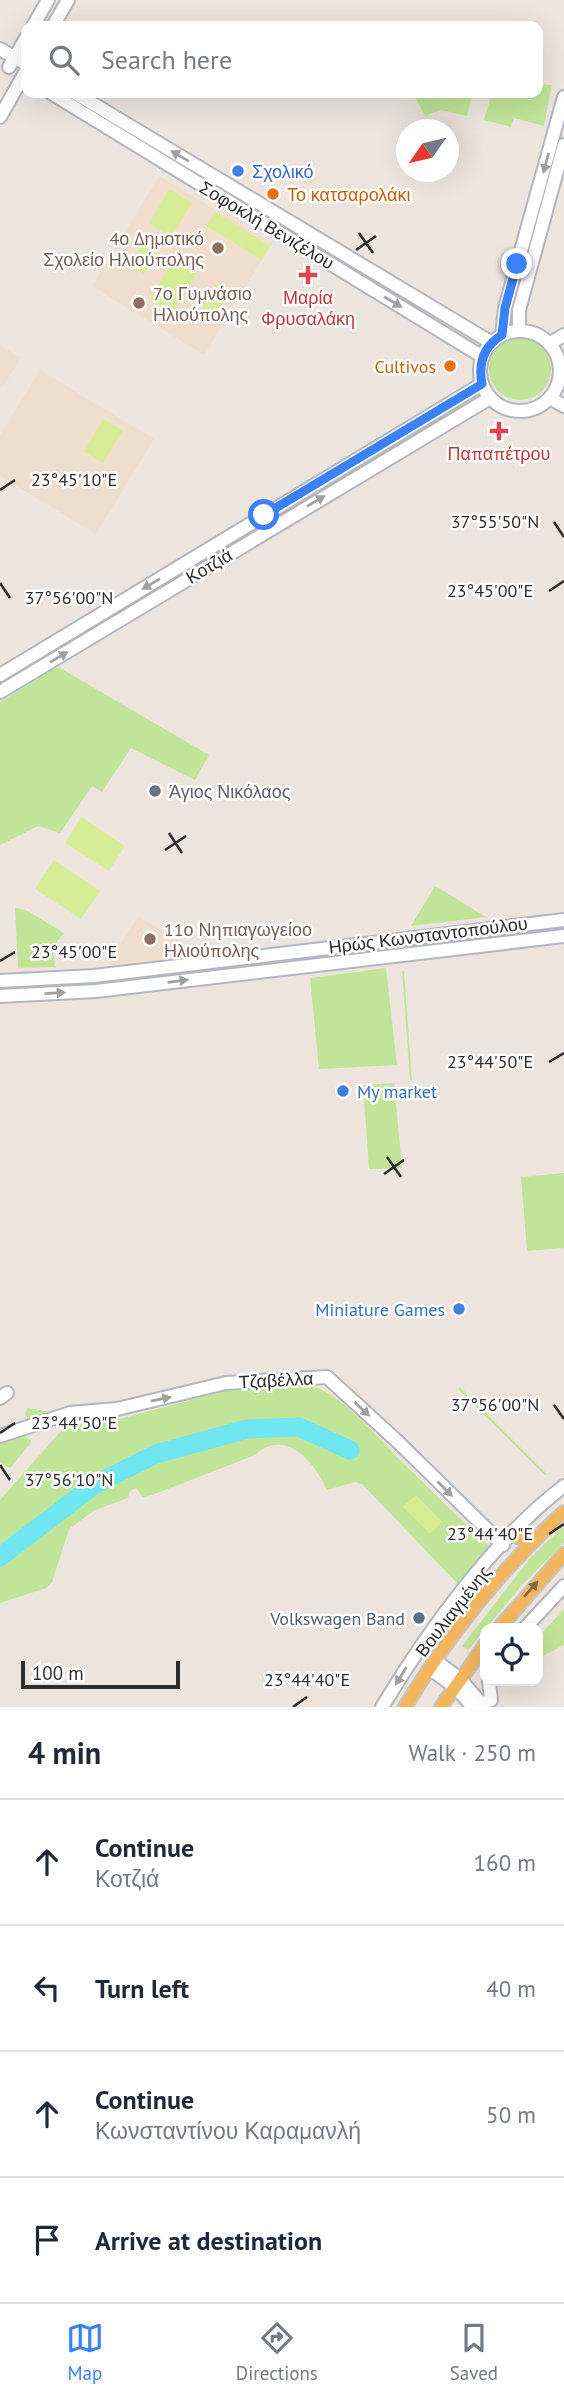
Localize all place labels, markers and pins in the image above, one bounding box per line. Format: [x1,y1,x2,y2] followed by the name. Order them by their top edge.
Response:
[252,160,314,183] place label: Σχολικό
[230,163,246,179] marker: Σχολικό
[287,183,410,206] place label: Το κατσαρολάκι
[265,186,281,202] marker: Το κατσαρολάκι
[43,227,204,271] place label: 4ο Δημοτικό Σχολείο Ηλιούπολης
[210,240,226,256] marker: 4ο Δημοτικό Σχολείο Ηλιούπολης
[300,267,316,283] marker: Μαρία Φρυσαλάκη
[153,282,252,326] place label: 7ο Γυμνάσιο Ηλιούπολης
[261,286,355,330] place label: Μαρία Φρυσαλάκη
[131,295,147,311] marker: 7ο Γυμνάσιο Ηλιούπολης
[374,355,436,378] place label: Cultivos
[442,358,458,374] marker: Cultivos
[491,423,507,439] marker: Παπαπέτρου
[448,442,550,465] place label: Παπαπέτρου
[169,780,291,803] place label: Άγιος Νικόλαος
[147,783,163,799] marker: Άγιος Νικόλαος
[164,918,312,962] place label: 11ο Νηπιαγωγείοο Ηλιούπολης
[142,931,158,947] marker: 11ο Νηπιαγωγείοο Ηλιούπολης
[357,1080,437,1103] place label: My market
[335,1083,351,1099] marker: My market
[315,1298,445,1321] place label: Miniature Games
[451,1301,467,1317] marker: Miniature Games
[269,1607,405,1630] place label: Volkswagen Band
[411,1610,427,1626] marker: Volkswagen Band

